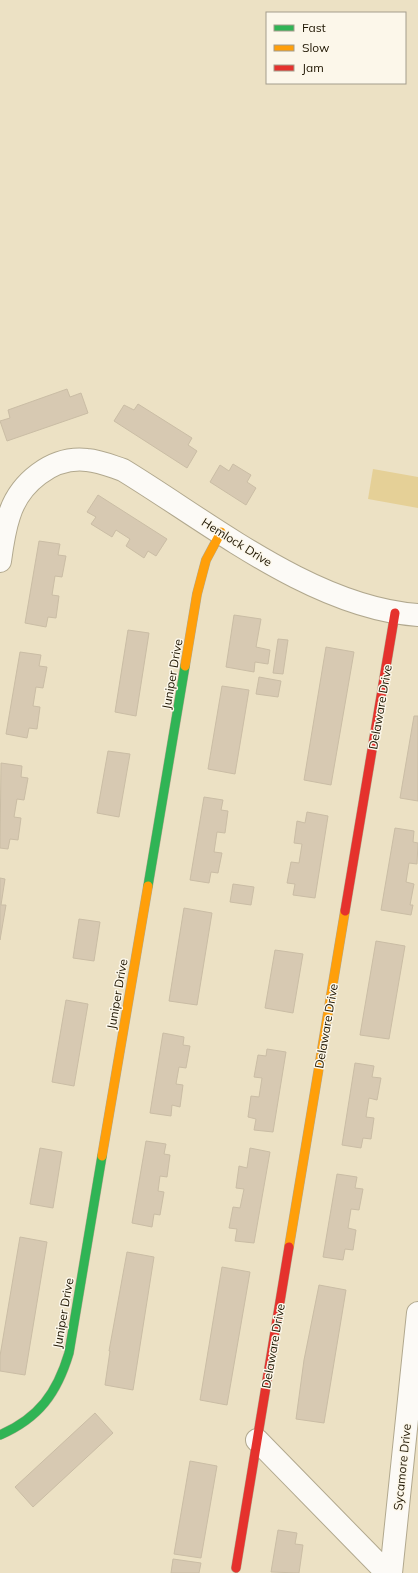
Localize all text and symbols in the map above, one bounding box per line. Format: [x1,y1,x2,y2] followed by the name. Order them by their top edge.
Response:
[266,12,406,84] legend
[302,20,326,35] text: Fast
[302,40,330,55] text: Slow
[302,60,324,75] text: Jam
[199,514,275,570] street label: Hemlock Drive
[158,638,186,710] street label: Juniper Drive
[365,663,395,751] street label: Delaware Drive
[103,958,131,1030] street label: Juniper Drive
[311,982,341,1070] street label: Delaware Drive
[49,1277,77,1349] street label: Juniper Drive
[258,1302,288,1390] street label: Delaware Drive
[390,1423,414,1511] street label: Sycamore Drive

